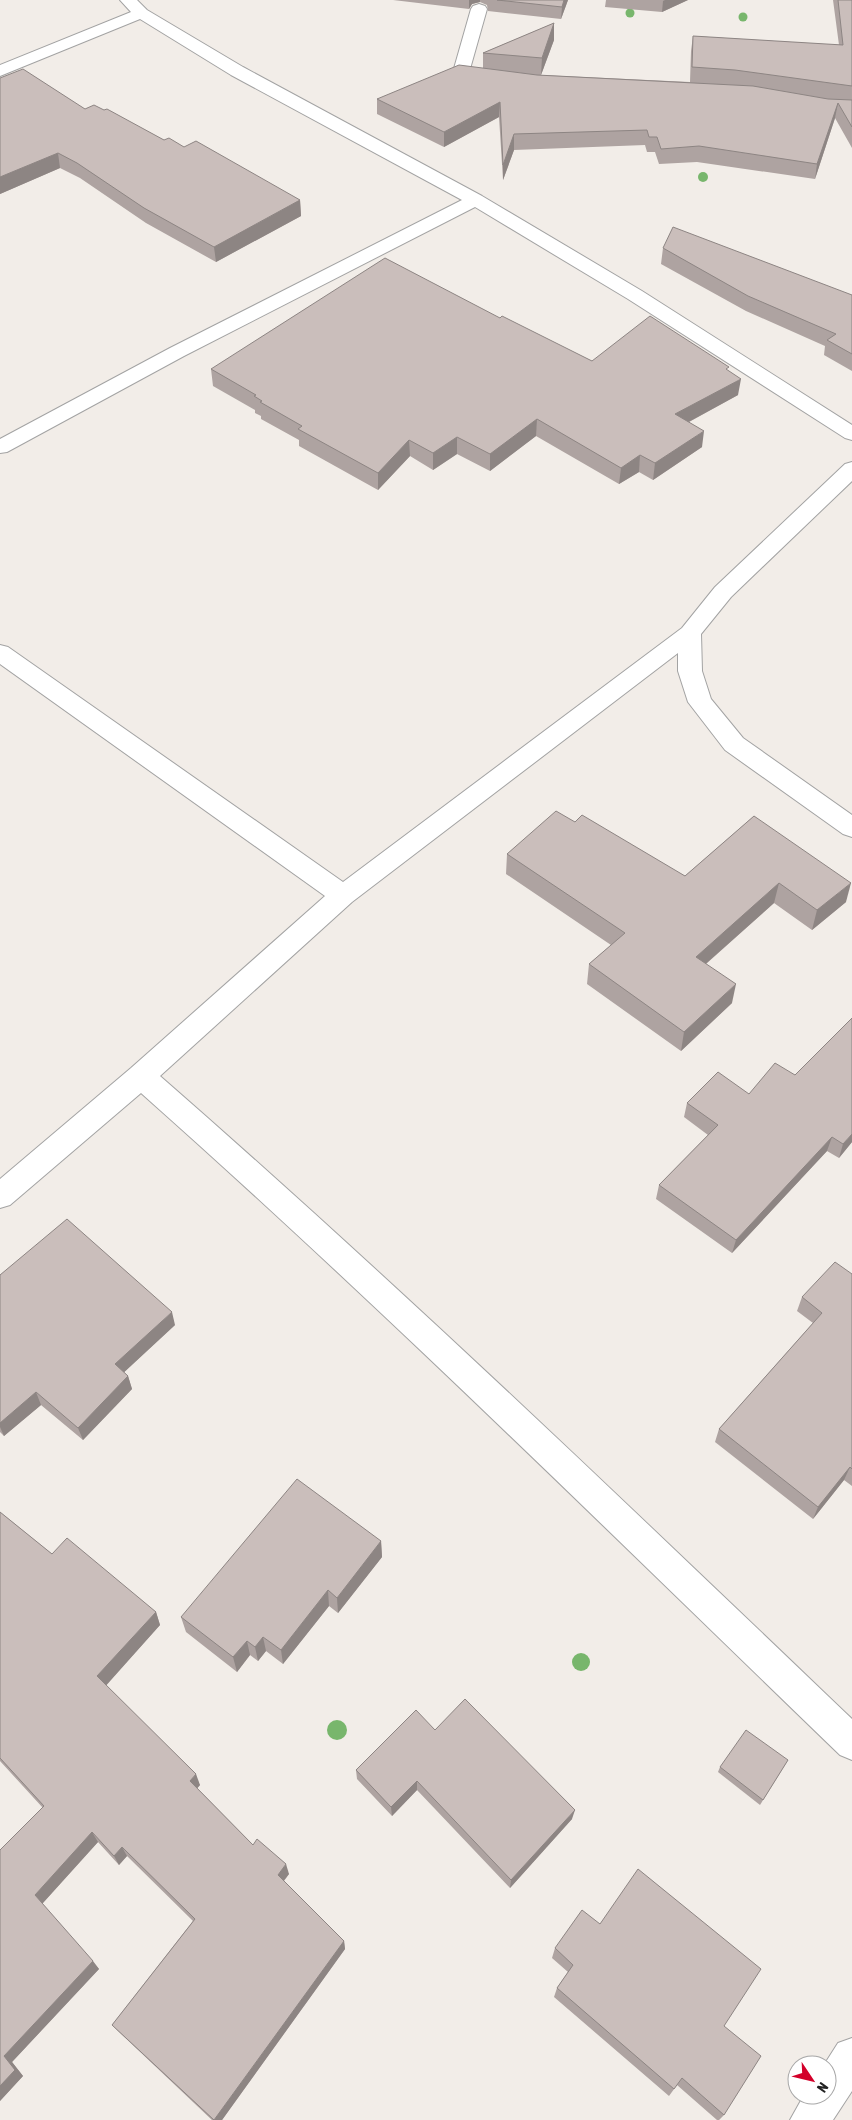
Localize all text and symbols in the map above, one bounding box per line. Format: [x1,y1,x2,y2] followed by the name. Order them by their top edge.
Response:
[787,2055,837,2105] north arrow
[814,2079,832,2095] text: N

